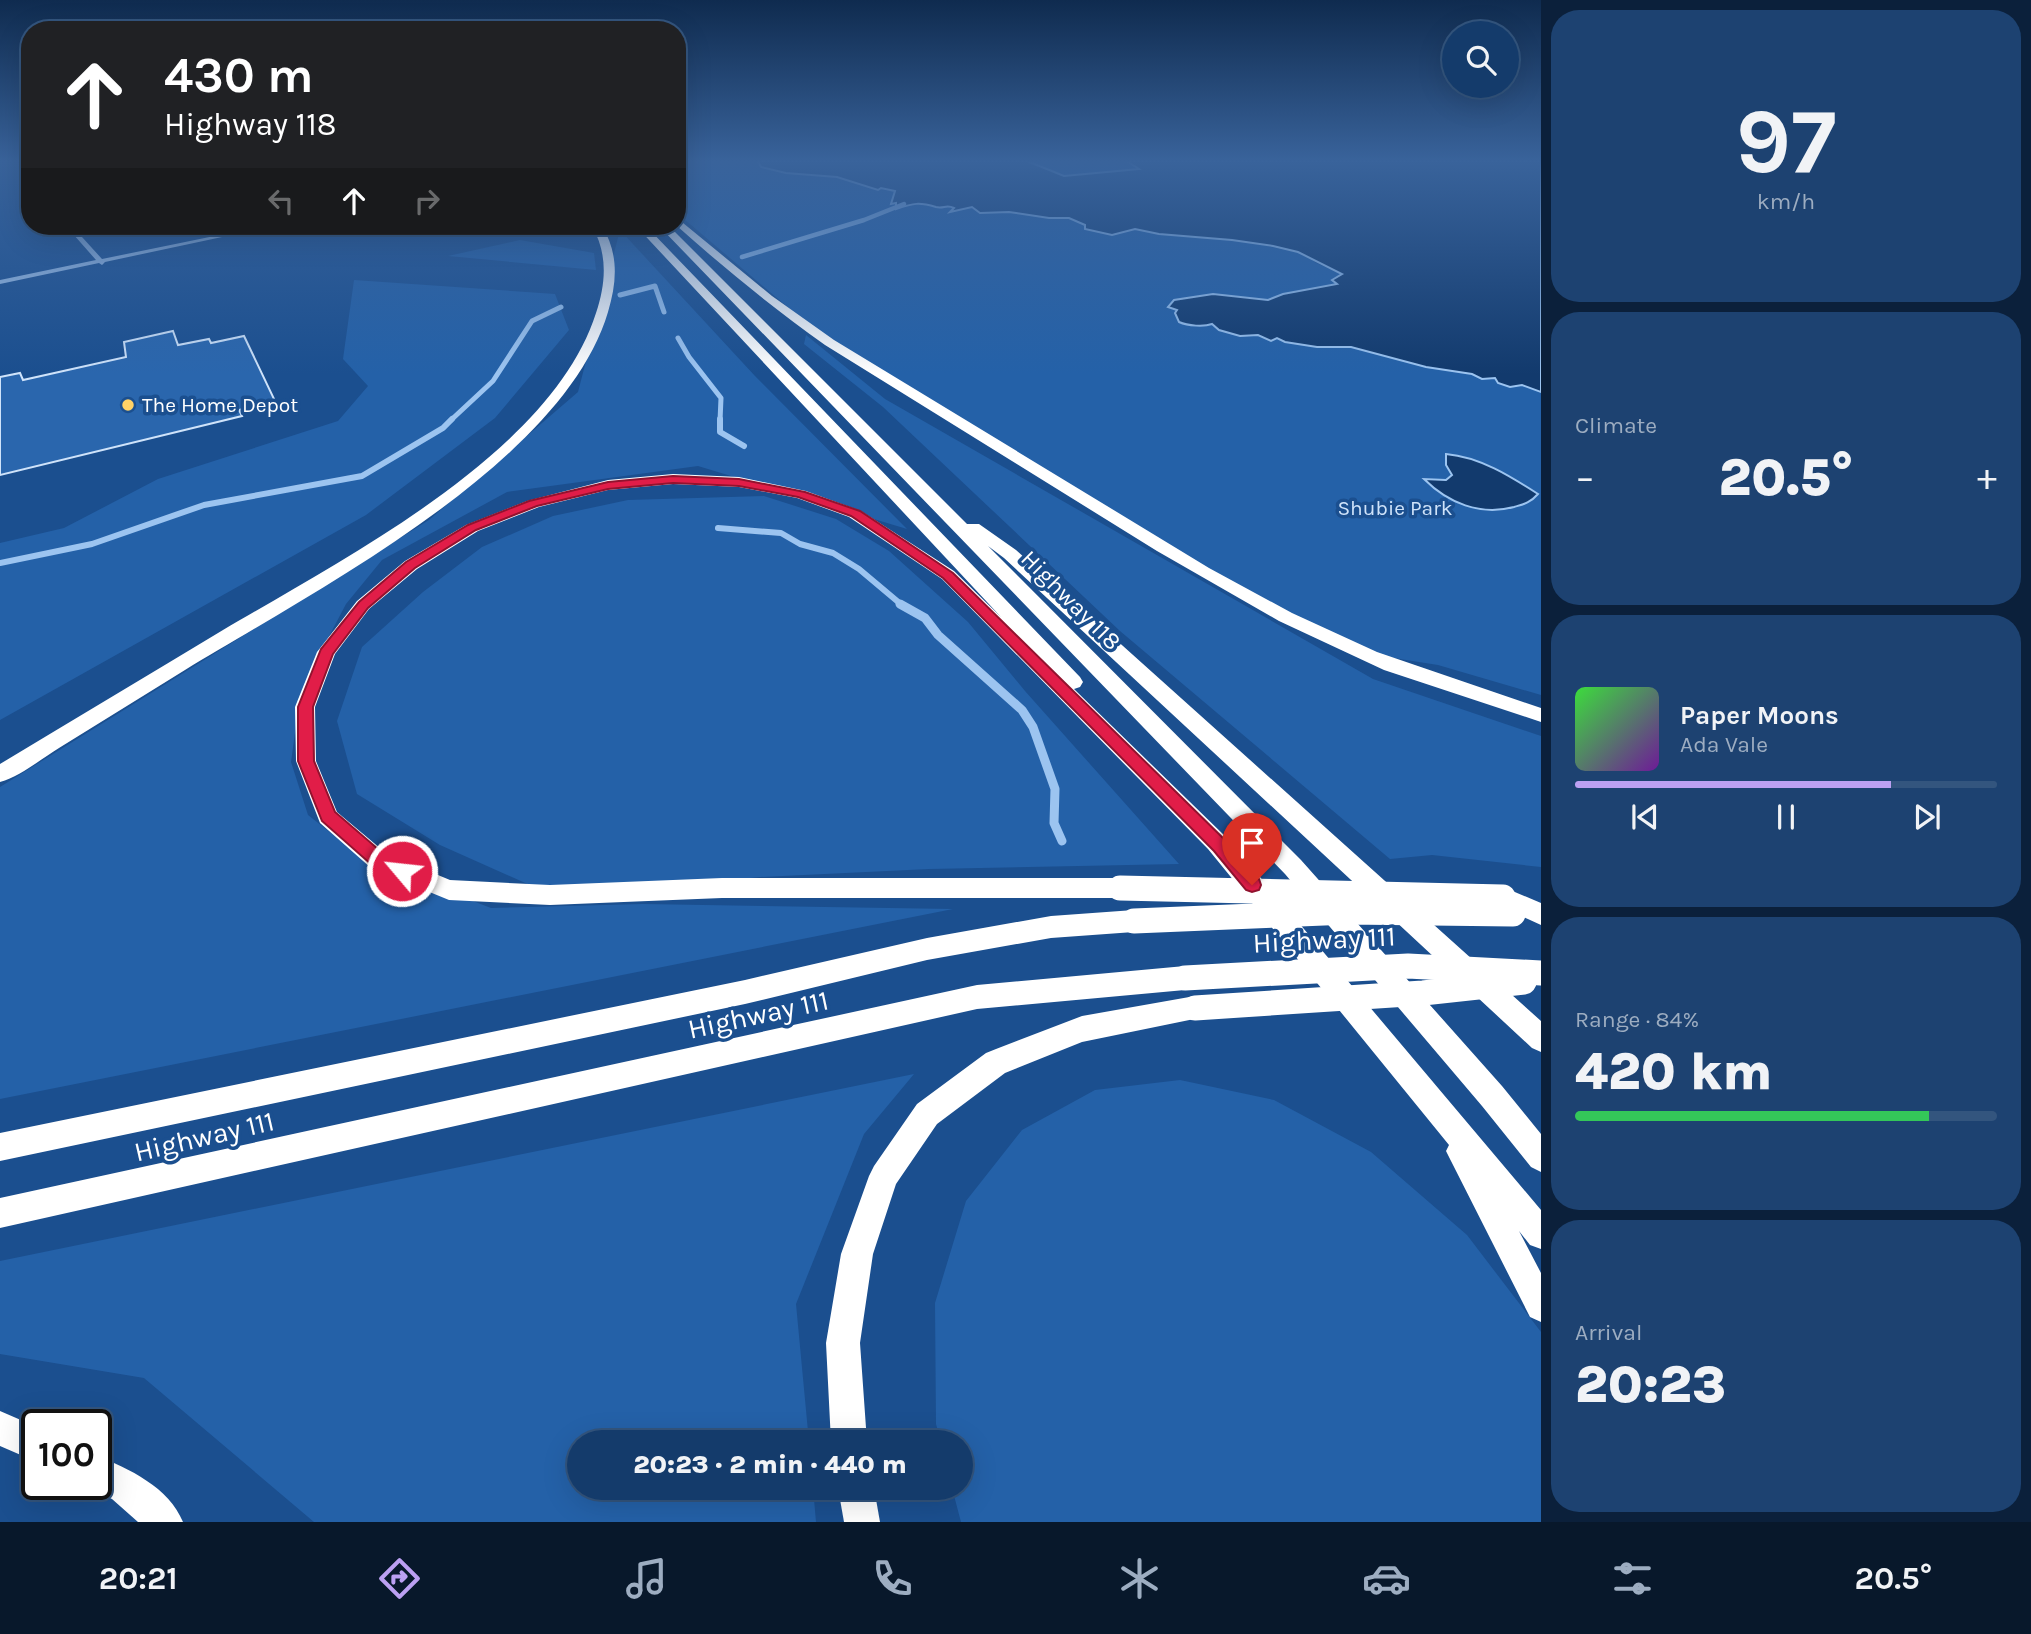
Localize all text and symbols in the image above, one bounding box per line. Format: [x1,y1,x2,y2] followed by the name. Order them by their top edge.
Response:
[1442,21,1519,98] map controls
[1442,21,1519,98] button: search
[164,47,314,104] text: 430 m
[49,49,140,140] icon: ahead
[1736,89,1836,195] text: 97
[164,106,336,143] text: Highway 118
[262,182,300,220] icon: left
[335,182,373,220] icon: ahead
[408,182,446,220] icon: right
[1757,188,1815,215] text: km/h
[142,393,298,417] place label: The Home Depot
[120,397,136,413] marker: The Home Depot
[1575,412,1657,439] text: Climate
[1718,447,1854,508] text: 20.5°
[1575,455,1595,500] text: −
[1977,455,1997,500] text: +
[1337,496,1453,520] park label: Shubie Park
[1015,544,1127,656] street label: Highway 118
[1680,700,1839,731] text: Paper Moons
[1680,731,1768,758] text: Ada Vale
[1626,798,1664,836] icon: previous
[1767,798,1805,836] icon: pause
[1908,798,1946,836] icon: next
[1222,813,1282,885] pin
[1233,824,1271,862] icon: arrive
[365,834,439,908] position arrow
[1252,919,1396,960] street label: Highway 111
[685,983,831,1045] street label: Highway 111
[1575,1006,1699,1033] text: Range · 84%
[1575,1041,1772,1102] text: 420 km
[131,1104,277,1169] street label: Highway 111
[1575,1319,1642,1346] text: Arrival
[1575,1354,1726,1415] text: 20:23
[21,1409,112,1500] speed limit sign: 100
[633,1449,907,1480] text: 20:23 · 2 min · 440 m
[375,1554,424,1603] icon: directions
[622,1554,671,1603] icon: music
[868,1554,917,1603] icon: phone
[1115,1554,1164,1603] icon: climate
[1362,1554,1411,1603] icon: car
[1608,1554,1657,1603] icon: filters
[99,1560,178,1597] text: 20:21
[1855,1560,1932,1597] text: 20.5°

